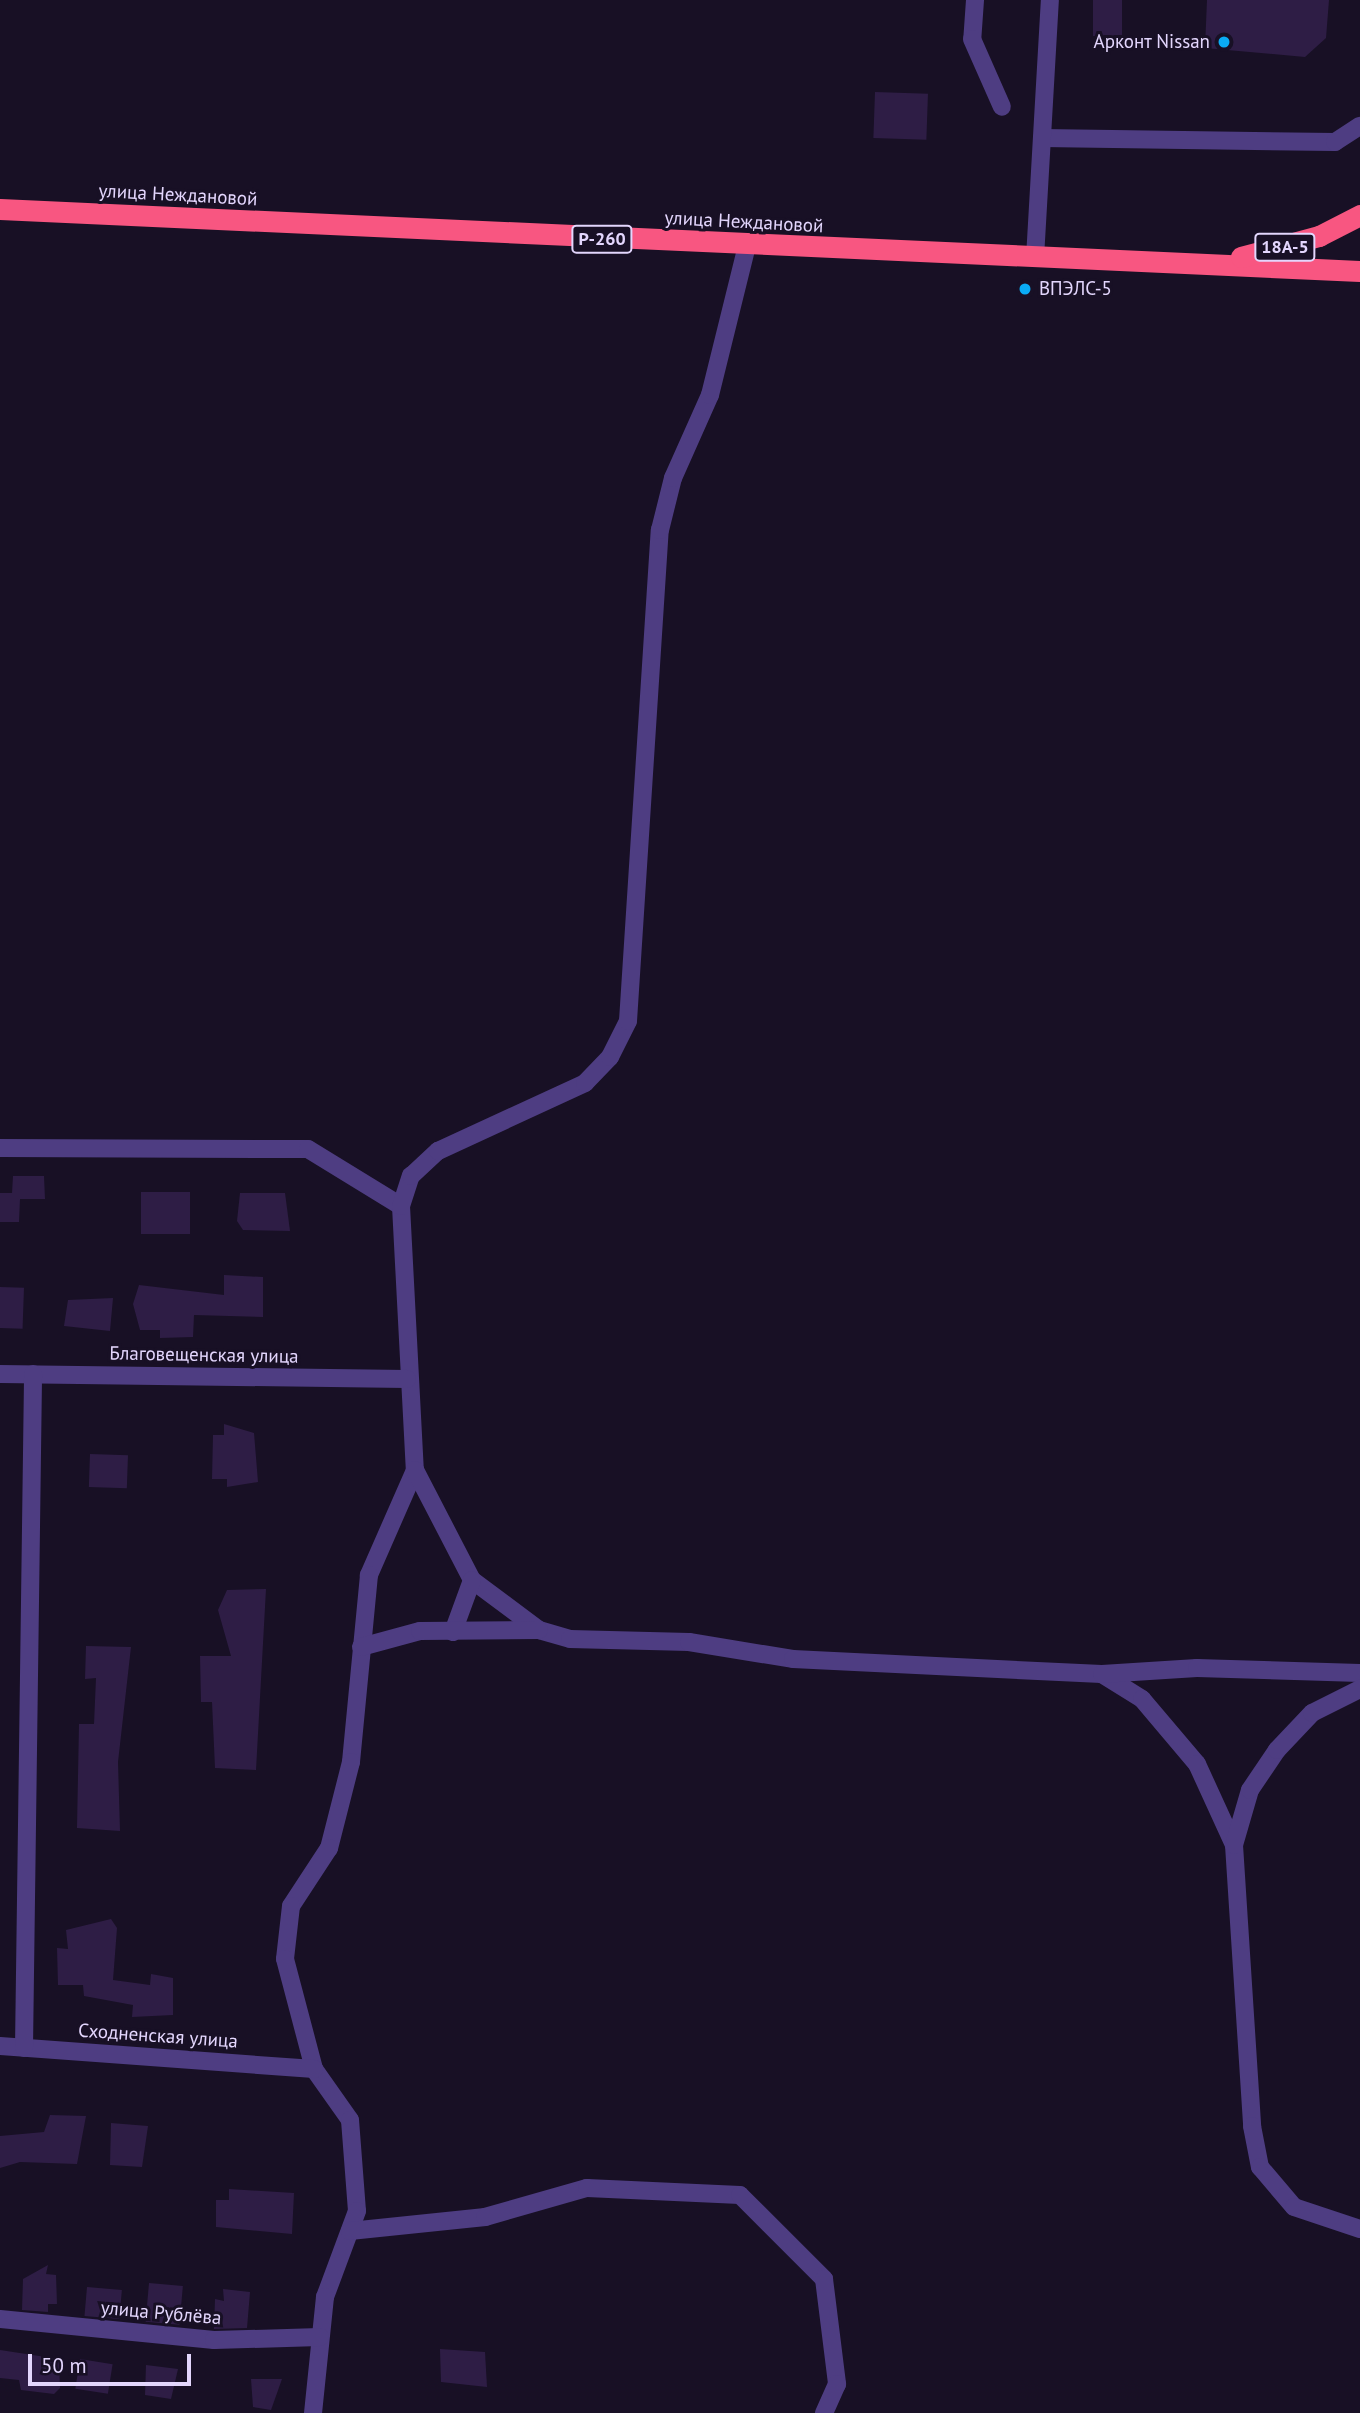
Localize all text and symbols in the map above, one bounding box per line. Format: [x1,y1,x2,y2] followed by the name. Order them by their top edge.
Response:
[1093,31,1210,53] place label: Арконт Nissan
[1216,34,1232,50] marker: Арконт Nissan
[98,179,258,211] street label: улица Неждановой
[664,206,824,238] street label: улица Неждановой
[570,225,634,254] road number: Р-260
[1254,232,1316,262] road number: 18А-5
[1039,278,1112,300] place label: ВПЭЛС-5
[1017,281,1033,297] marker: ВПЭЛС-5
[109,1342,299,1368] street label: Благовещенская улица
[77,2019,239,2053] street label: Сходненская улица
[100,2296,222,2330] street label: улица Рублёва
[32,2340,194,2384] scale bar
[41,2352,87,2379] text: 50 m

